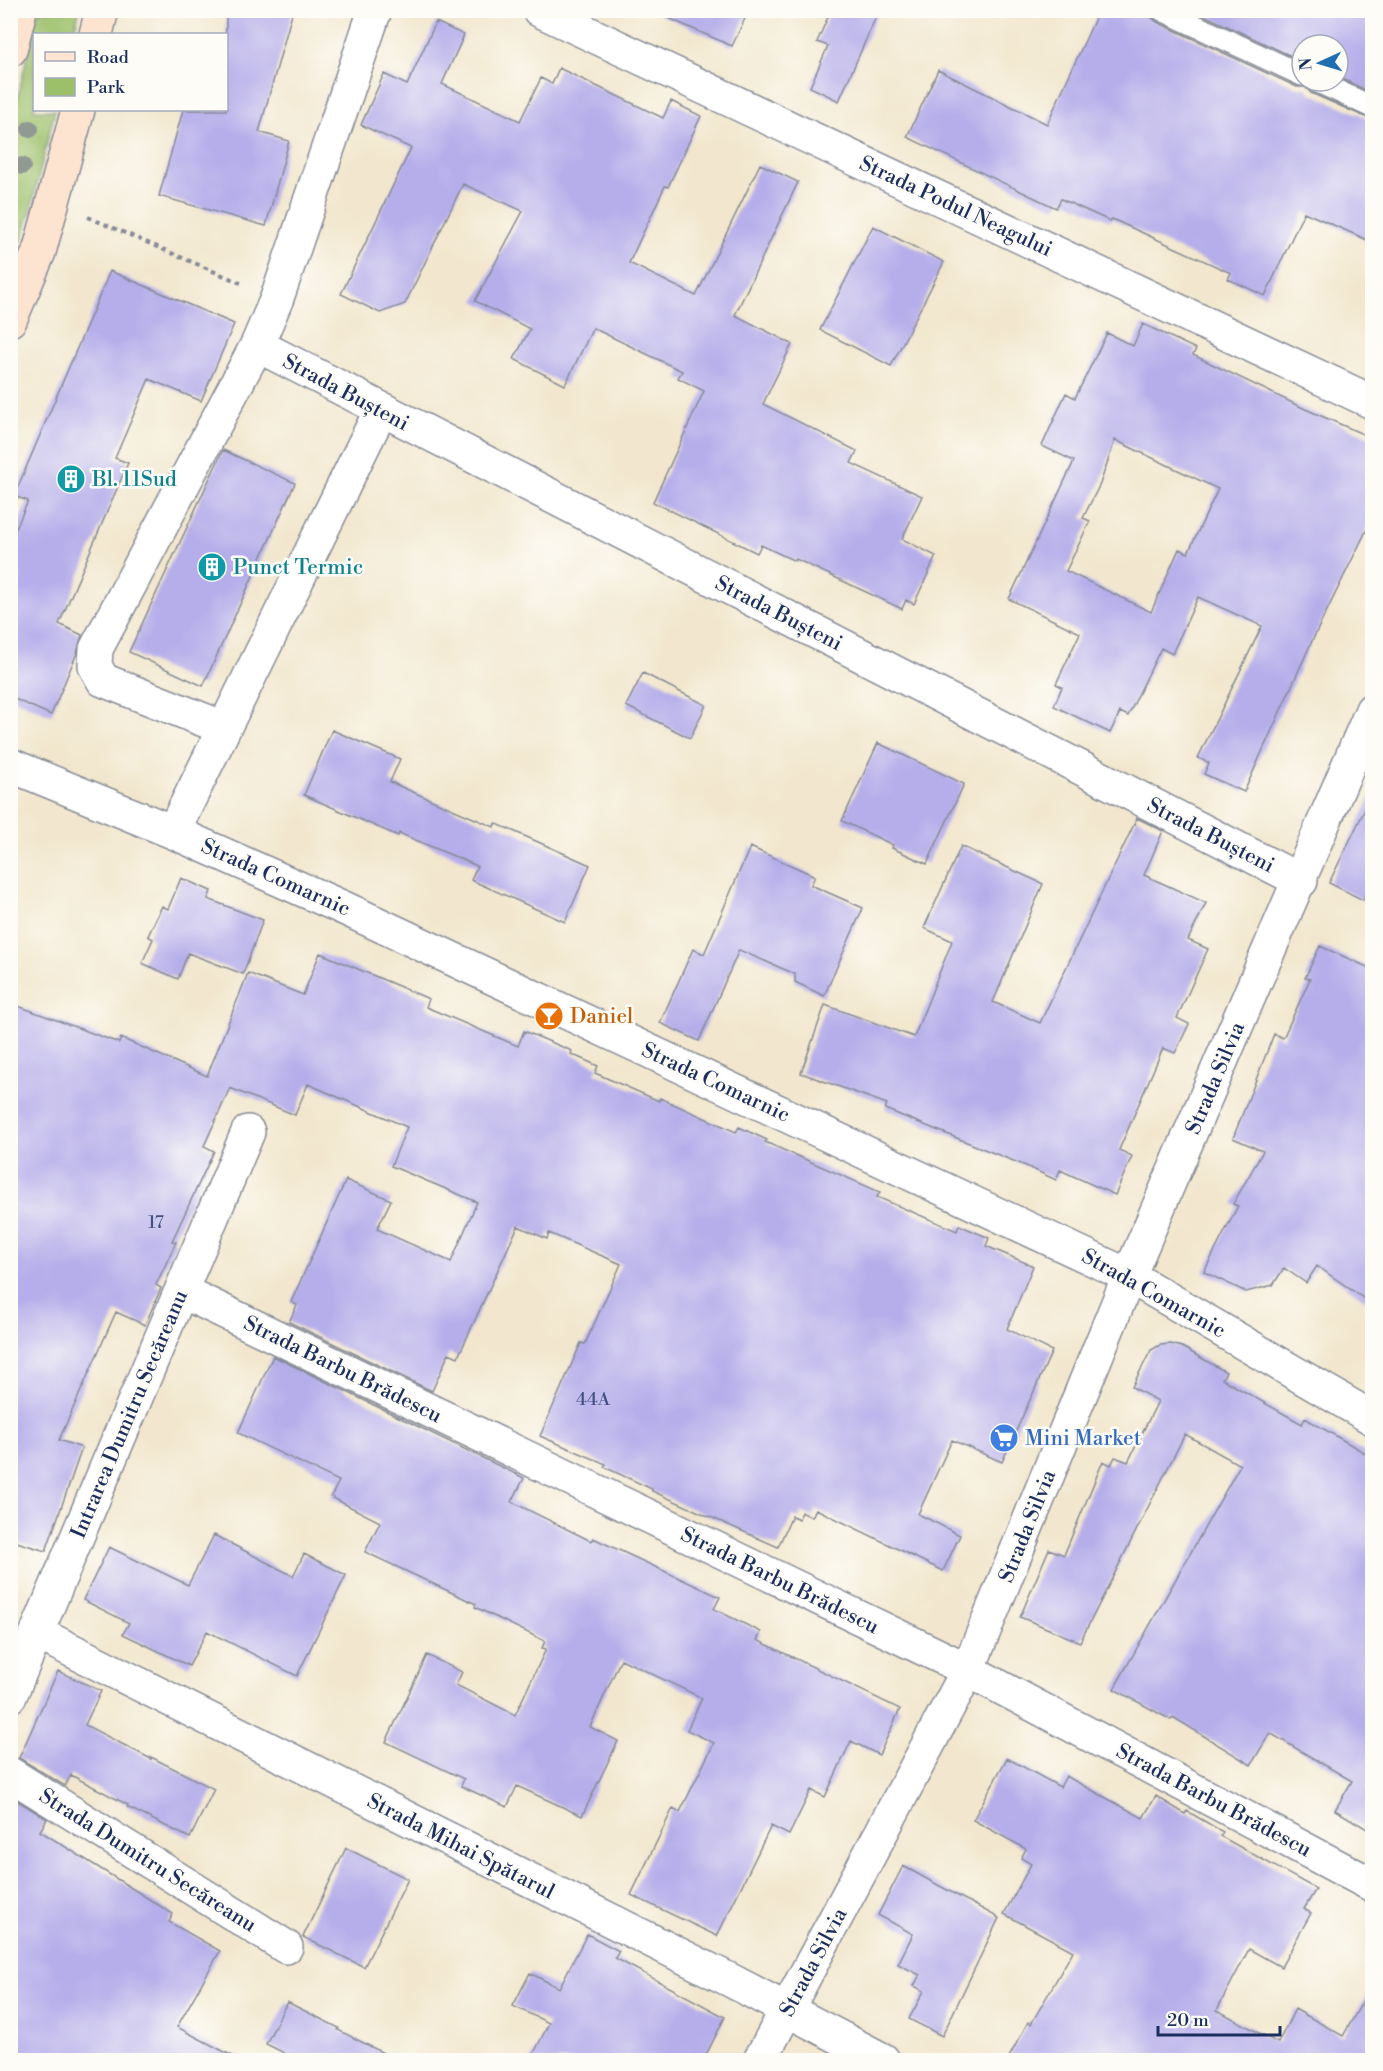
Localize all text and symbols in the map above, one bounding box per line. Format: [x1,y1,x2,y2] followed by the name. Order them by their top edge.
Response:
[33,33,228,111] legend
[1290,33,1350,93] north arrow
[87,46,130,69] text: Road
[1296,57,1316,71] text: N
[87,76,126,99] text: Park
[855,151,1056,263] street label: Strada Podul Neagului
[278,349,413,437] street label: Strada Bușteni
[55,463,87,495] building icon: Bl. 11Sud
[91,467,177,493] place label: Bl. 11Sud
[196,551,228,583] building icon: Punct Termic
[233,555,363,581] place label: Punct Termic
[711,571,847,657] street label: Strada Bușteni
[1143,793,1279,879] street label: Strada Bușteni
[197,833,354,922] street label: Strada Comarnic
[533,1000,565,1032] bar icon: Daniel
[570,1004,633,1030] place label: Daniel
[1181,1018,1251,1138] street label: Strada Silvia
[637,1037,794,1129] street label: Strada Comarnic
[148,1211,164,1234] house number: 17
[1077,1244,1230,1344] street label: Strada Comarnic
[66,1286,194,1542] street label: Intrarea Dumitru Secăreanu
[239,1311,446,1429] street label: Strada Barbu Brădescu
[576,1388,611,1411] house number: 44A
[988,1422,1020,1454] supermarket icon: Mini Market
[1025,1426,1142,1452] place label: Mini Market
[994,1466,1062,1587] street label: Strada Silvia
[676,1522,883,1640] street label: Strada Barbu Brădescu
[1112,1738,1316,1863] street label: Strada Barbu Brădescu
[34,1783,261,1938] street label: Strada Dumitru Secăreanu
[362,1788,559,1905] street label: Strada Mihai Spătarul
[774,1903,854,2021] street label: Strada Silvia
[1158,1999,1280,2037] scale bar
[1167,2009,1209,2032] text: 20 m

